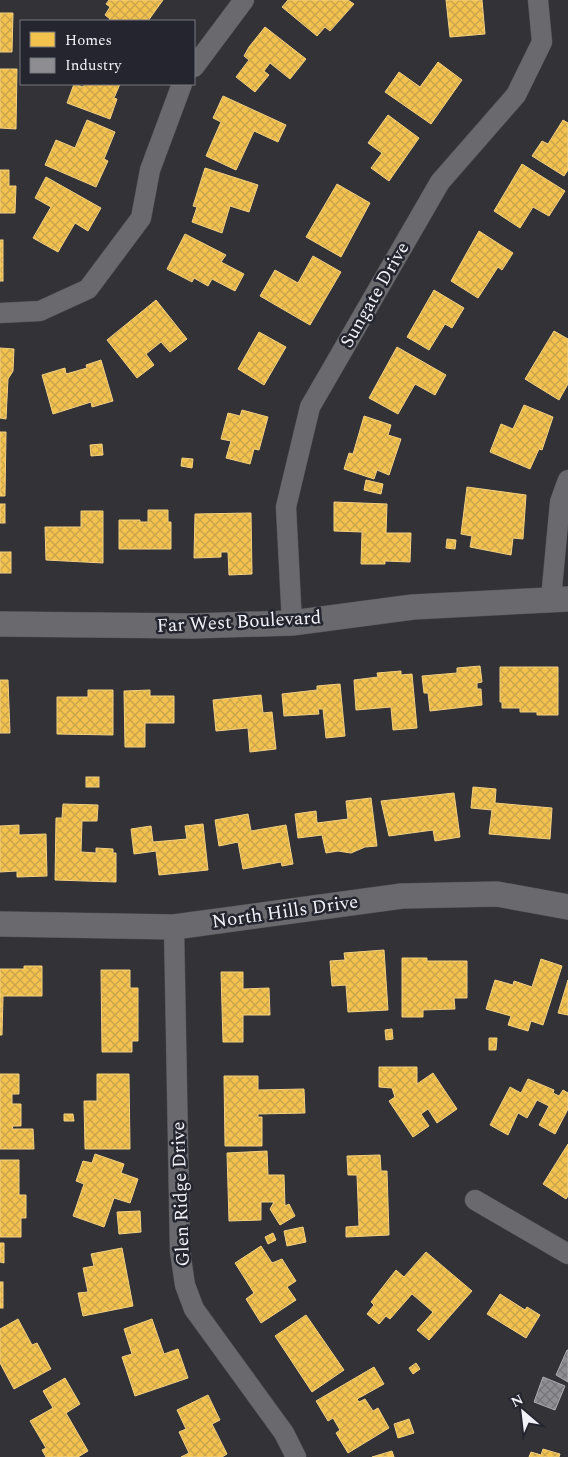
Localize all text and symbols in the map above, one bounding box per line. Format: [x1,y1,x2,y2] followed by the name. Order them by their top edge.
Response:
[20,20,195,85] legend
[65,29,112,52] text: Homes
[65,54,122,77] text: Industry
[333,236,417,354] street label: Sungate Drive
[156,603,322,641] street label: Far West Boulevard
[210,887,360,937] street label: North Hills Drive
[164,1121,198,1267] street label: Glen Ridge Drive
[498,1387,548,1437] north arrow
[507,1389,527,1413] text: N

